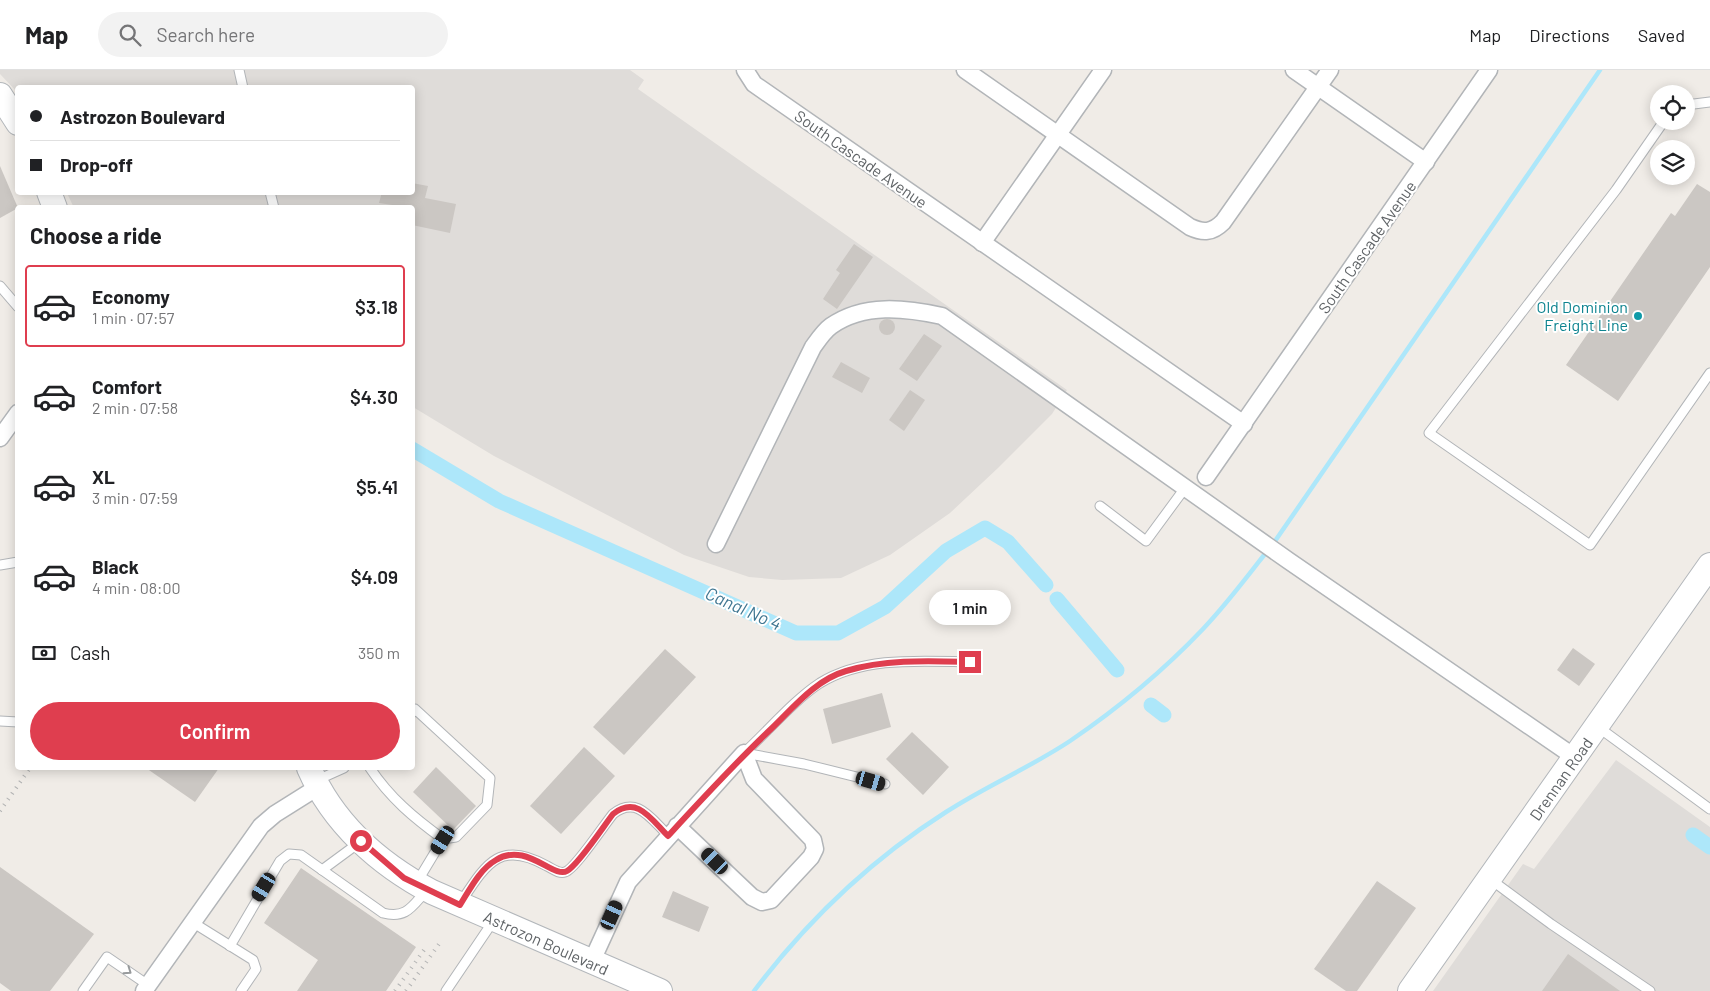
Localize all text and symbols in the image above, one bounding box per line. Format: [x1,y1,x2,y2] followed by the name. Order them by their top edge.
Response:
[98,12,448,57] search box
[25,20,68,49] text: Map
[116,21,144,49] icon: search
[156,23,255,46] text: Search here
[1469,24,1501,46] text: Map
[1529,24,1610,46] text: Directions
[1638,24,1685,46] text: Saved
[1650,85,1695,185] map controls
[1650,85,1695,130] button: locate
[60,105,225,128] text: Astrozon Boulevard
[791,106,931,212] street label: South Cascade Avenue
[1650,140,1695,185] button: layers
[60,153,133,176] text: Drop-off
[1314,177,1420,317] street label: South Cascade Avenue
[30,222,162,248] text: Choose a ride
[32,284,77,329] icon: car
[92,285,170,308] text: Economy
[355,295,398,318] text: $3.18
[1536,297,1628,334] place label: Old Dominion Freight Line
[92,308,174,327] text: 1 min · 07:57
[1632,310,1644,322] marker: Old Dominion Freight Line
[32,374,77,419] icon: car
[92,375,162,398] text: Comfort
[350,385,398,408] text: $4.30
[92,398,178,417] text: 2 min · 07:58
[32,464,77,509] icon: car
[92,465,115,488] text: XL
[356,475,398,498] text: $5.41
[92,488,178,507] text: 3 min · 07:59
[32,554,77,599] icon: car
[92,555,139,578] text: Black
[351,565,398,588] text: $4.09
[92,578,181,597] text: 4 min · 08:00
[702,582,785,635] water label: Canal No 4
[929,590,1011,624] callout: 1 min
[953,598,987,617] text: 1 min
[30,639,58,667] icon: cash
[70,641,111,664] text: Cash
[358,643,400,662] text: 350 m
[959,651,981,673] route end
[30,702,400,760] button: Confirm
[1525,734,1596,824] street label: Drennan Road
[854,770,887,792] car
[428,823,457,857] car
[350,830,372,852] route start
[698,845,731,877] car
[249,870,278,904] car
[599,898,624,932] car
[481,906,612,979] street label: Astrozon Boulevard
[122,965,132,974] one-way arrow

